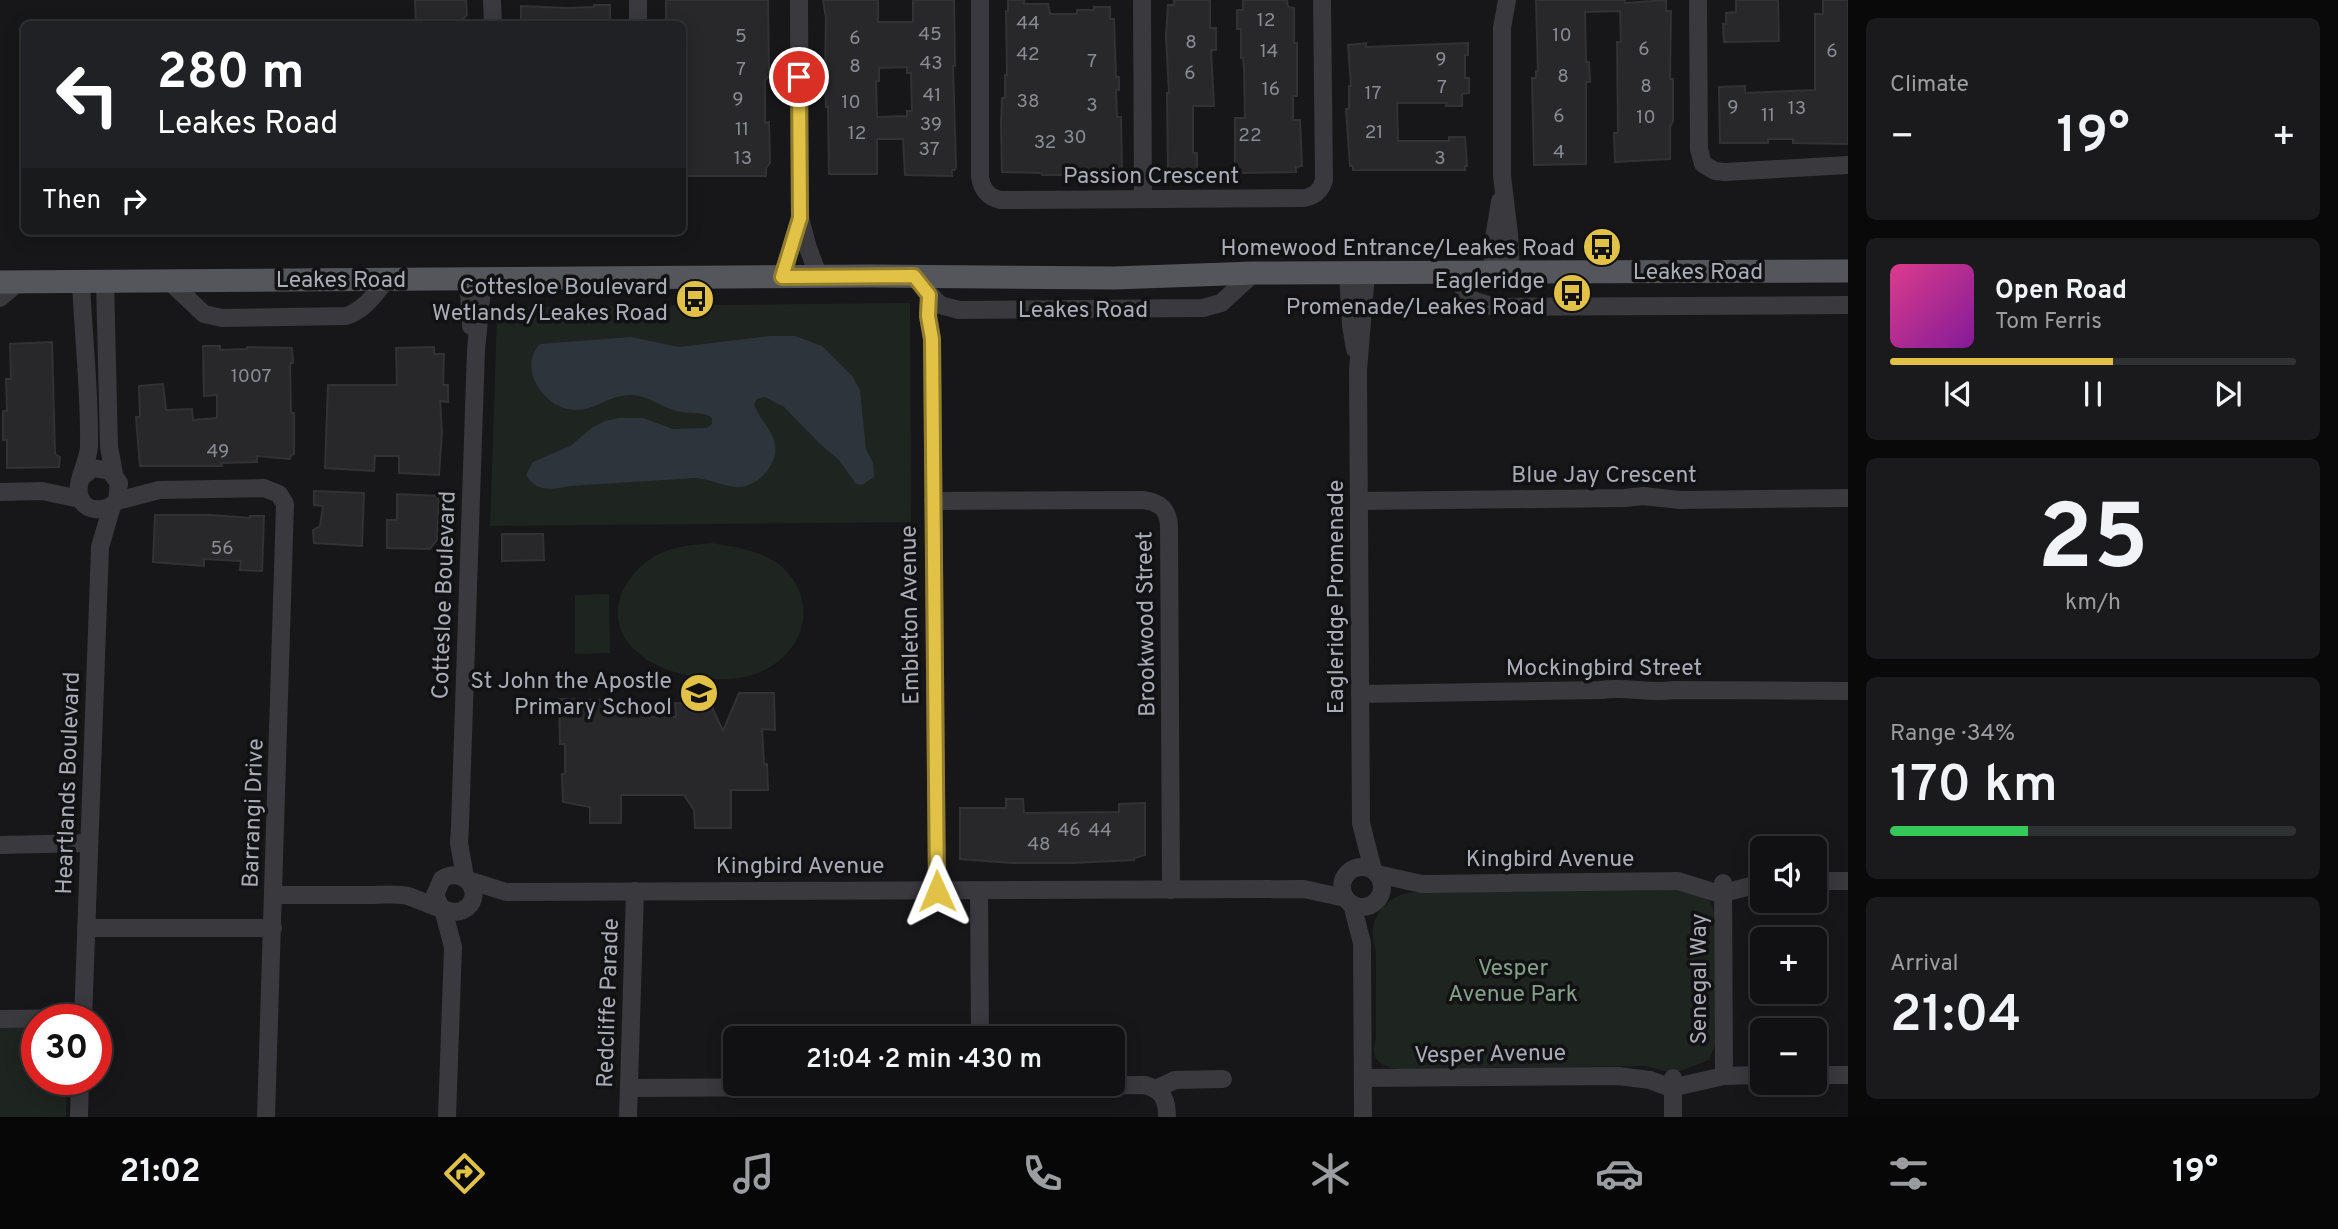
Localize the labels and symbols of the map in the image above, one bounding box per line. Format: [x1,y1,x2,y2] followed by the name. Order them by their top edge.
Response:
[1257,9,1275,33] house number: 12
[1016,12,1040,36] house number: 44
[918,23,942,47] house number: 45
[1552,24,1572,48] house number: 10
[735,25,747,49] house number: 5
[849,27,861,51] house number: 6
[1185,31,1197,55] house number: 8
[1638,38,1650,62] house number: 6
[1260,40,1278,64] house number: 14
[1826,40,1838,64] house number: 6
[1016,43,1040,67] house number: 42
[769,47,829,107] pin
[1435,48,1447,72] house number: 9
[1087,50,1097,74] house number: 7
[919,52,943,76] house number: 43
[849,55,861,79] house number: 8
[736,58,746,82] house number: 7
[1184,62,1196,86] house number: 6
[1557,65,1569,89] house number: 8
[1640,75,1652,99] house number: 8
[1437,76,1447,100] house number: 7
[1262,78,1280,102] house number: 16
[1365,82,1382,106] house number: 17
[923,84,941,108] house number: 41
[732,88,744,112] house number: 9
[1016,90,1040,114] house number: 38
[841,91,861,115] house number: 10
[1086,94,1098,118] house number: 3
[1727,96,1739,120] house number: 9
[1788,97,1806,121] house number: 13
[1761,104,1775,128] house number: 11
[1553,105,1565,129] house number: 6
[1636,106,1656,130] house number: 10
[920,113,942,137] house number: 39
[735,118,749,142] house number: 11
[1365,121,1383,145] house number: 21
[848,122,866,146] house number: 12
[1238,124,1262,148] house number: 22
[1063,126,1087,150] house number: 30
[1034,131,1056,155] house number: 32
[918,138,940,162] house number: 37
[1553,141,1565,165] house number: 4
[734,147,752,171] house number: 13
[1434,147,1446,171] house number: 3
[1063,163,1239,192] street label: Passion Crescent
[1581,226,1623,268] bus stop icon: Homewood Entrance/Leakes Road
[1221,235,1575,264] place label: Homewood Entrance/Leakes Road
[1633,259,1763,288] street label: Leakes Road
[276,267,406,296] street label: Leakes Road
[1286,268,1545,323] place label: Eagleridge Promenade/Leakes Road
[1551,272,1593,314] bus stop icon: Eagleridge Promenade/Leakes Road
[432,274,668,329] place label: Cottesloe Boulevard Wetlands/Leakes Road
[674,278,716,320] bus stop icon: Cottesloe Boulevard Wetlands/Leakes Road
[1018,297,1148,326] street label: Leakes Road
[231,365,271,389] house number: 1007
[207,440,229,464] house number: 49
[1511,462,1697,491] street label: Blue Jay Crescent
[1323,480,1352,714] street label: Eagleridge Promenade
[427,490,464,700] street label: Cottesloe Boulevard
[895,525,928,705] street label: Embleton Avenue
[1131,531,1164,717] street label: Brookwood Street
[210,537,234,561] house number: 56
[1506,655,1702,684] street label: Mockingbird Street
[470,668,672,723] place label: St John the Apostle Primary School
[51,671,88,895] street label: Heartlands Boulevard
[678,672,720,714] school or university icon: St John the Apostle Primary School
[237,738,272,888] street label: Barrangi Drive
[1057,819,1081,843] house number: 46
[1088,819,1112,843] house number: 44
[1027,833,1051,857] house number: 48
[1466,846,1634,875] street label: Kingbird Avenue
[716,853,884,882] street label: Kingbird Avenue
[900,854,974,928] position arrow
[1686,913,1715,1045] street label: Senegal Way
[592,918,627,1088] street label: Redcliffe Parade
[1448,955,1578,1010] park label: Vesper Avenue Park
[21,1004,112,1095] speed limit sign: 30
[1414,1040,1566,1071] street label: Vesper Avenue

